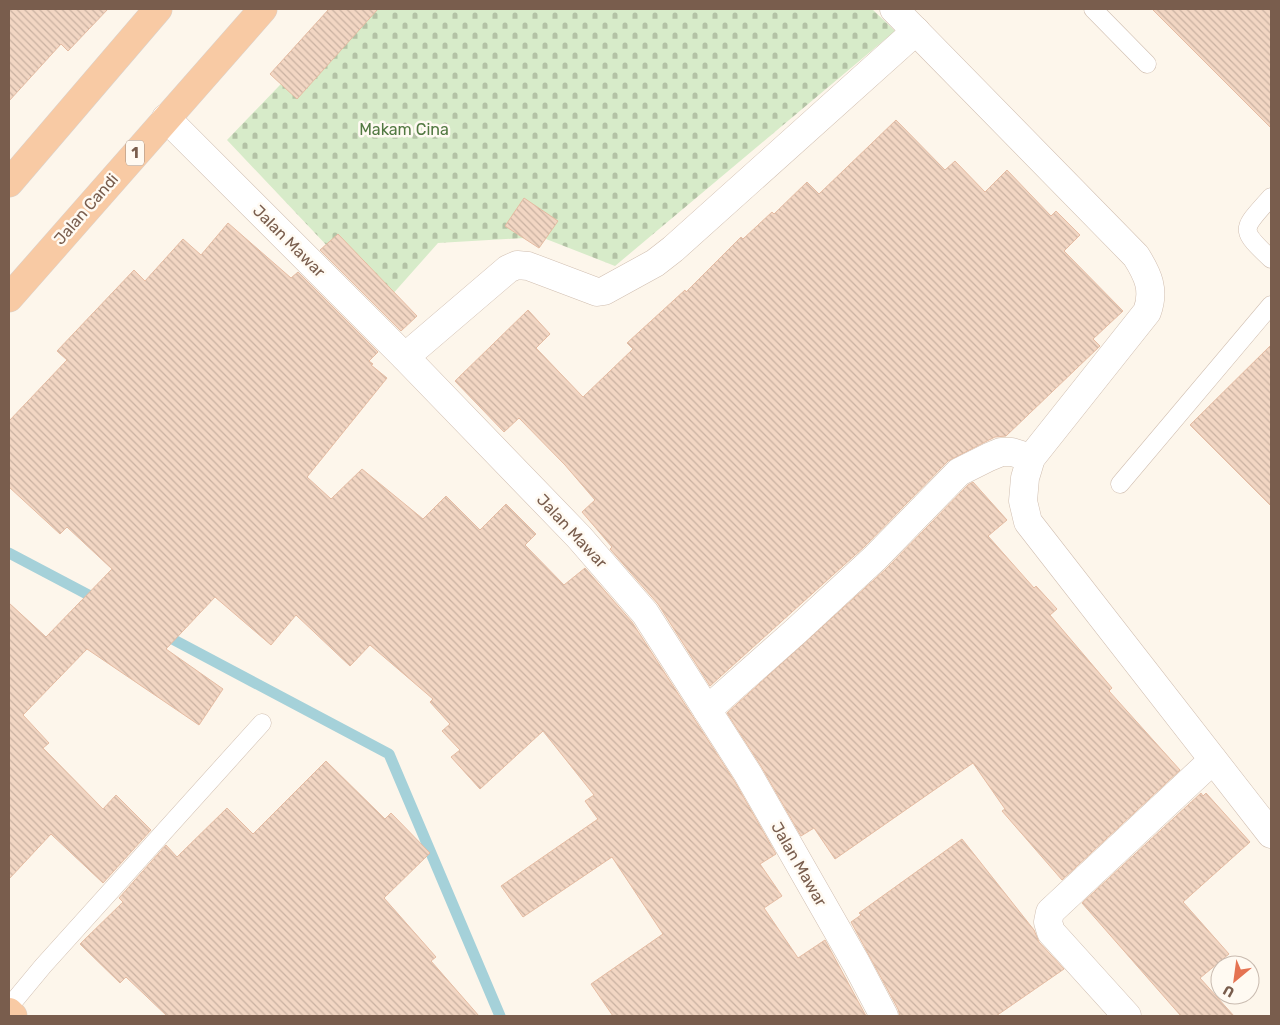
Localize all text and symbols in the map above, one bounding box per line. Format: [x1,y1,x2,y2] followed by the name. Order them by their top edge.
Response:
[359,120,449,139] park label: Makam Cina
[126,140,144,166] road number: 1
[50,170,122,248] street label: Jalan Candi
[249,201,329,281] street label: Jalan Mawar
[533,490,611,572] street label: Jalan Mawar
[767,818,831,910] street label: Jalan Mawar
[1210,955,1260,1005] north arrow
[1220,981,1238,1001] text: U

